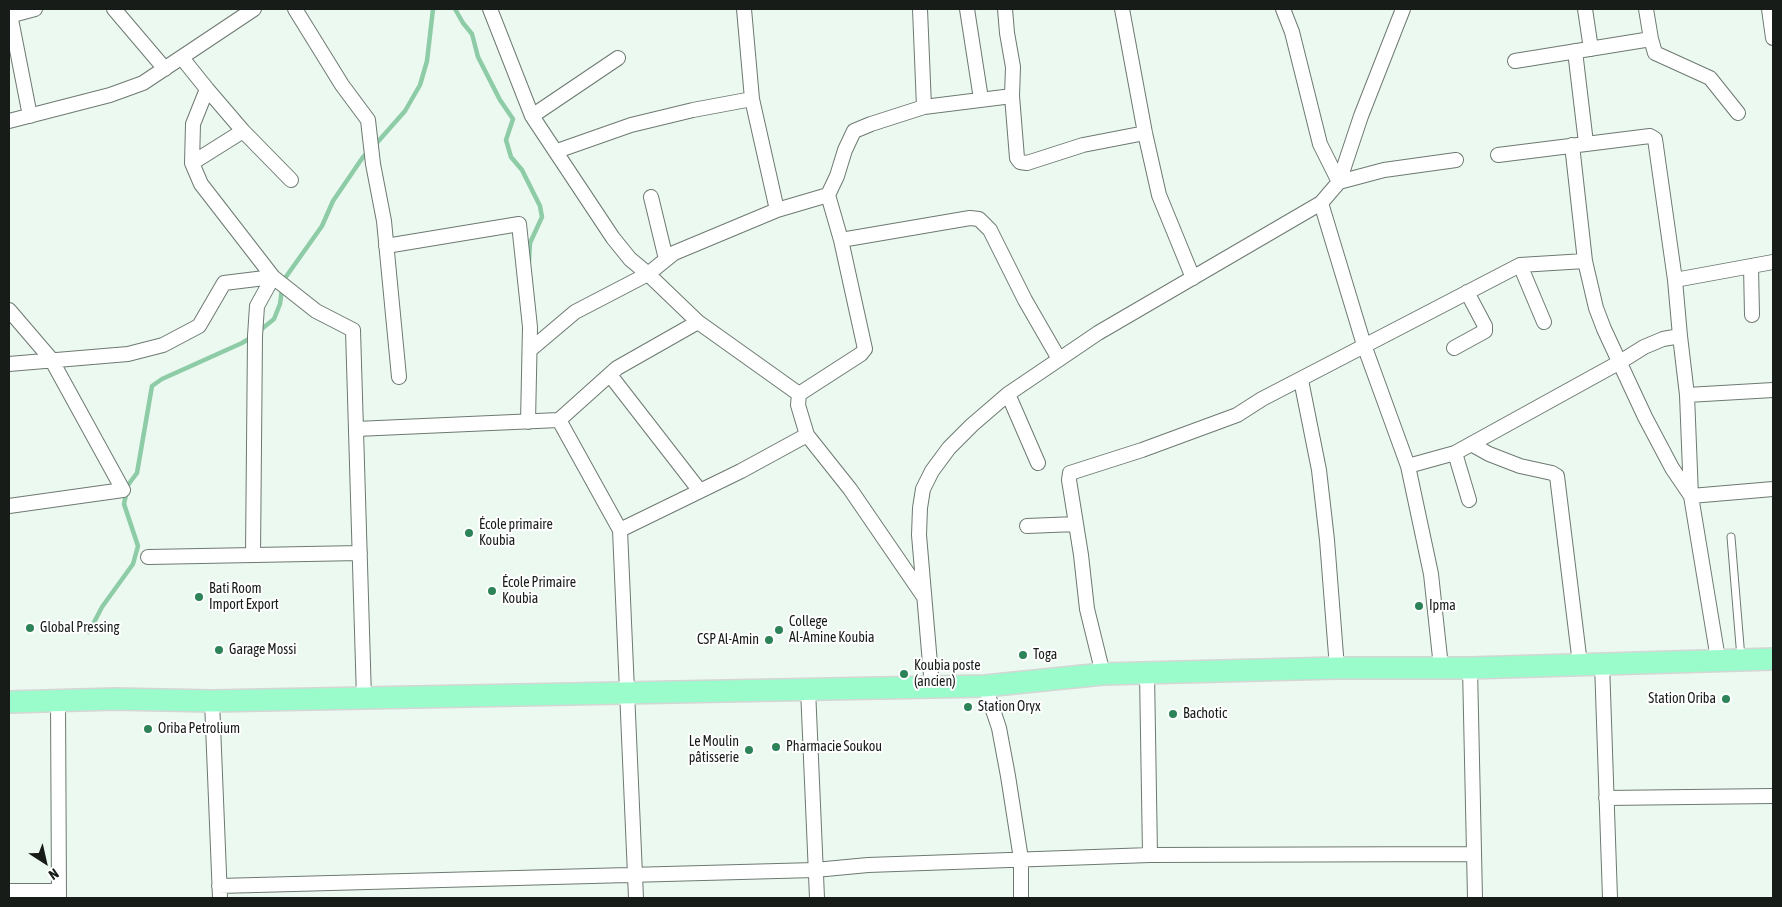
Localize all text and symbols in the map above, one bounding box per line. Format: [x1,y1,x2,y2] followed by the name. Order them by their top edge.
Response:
[479,517,553,550] place label: École primaire Koubia
[463,527,475,539] marker: École primaire Koubia
[502,575,576,608] place label: École Primaire Koubia
[209,581,279,614] place label: Bati Room Import Export
[486,585,498,597] marker: École Primaire Koubia
[193,591,205,603] marker: Bati Room Import Export
[1429,598,1456,614] place label: Ipma
[1413,600,1425,612] marker: Ipma
[789,614,875,646] place label: College Al-Amine Koubia
[40,620,120,636] place label: Global Pressing
[24,622,36,634] marker: Global Pressing
[773,624,785,636] marker: College Al-Amine Koubia
[697,632,759,648] place label: CSP Al-Amin
[763,634,775,646] marker: CSP Al-Amin
[229,642,296,658] place label: Garage Mossi
[213,644,225,656] marker: Garage Mossi
[1033,647,1057,663] place label: Toga
[1017,649,1029,661] marker: Toga
[914,658,981,690] place label: Koubia poste (ancien)
[898,668,910,680] marker: Koubia poste (ancien)
[1648,691,1716,707] place label: Station Oriba
[1720,693,1732,705] marker: Station Oriba
[978,699,1041,715] place label: Station Oryx
[962,701,974,713] marker: Station Oryx
[1183,706,1227,722] place label: Bachotic
[1167,708,1179,720] marker: Bachotic
[158,721,240,737] place label: Oriba Petrolium
[142,723,154,735] marker: Oriba Petrolium
[689,734,739,766] place label: Le Moulin pâtisserie
[786,739,882,755] place label: Pharmacie Soukou
[770,741,782,753] marker: Pharmacie Soukou
[743,744,755,756] marker: Le Moulin pâtisserie
[20,837,70,887] north arrow
[46,865,62,883] text: N

